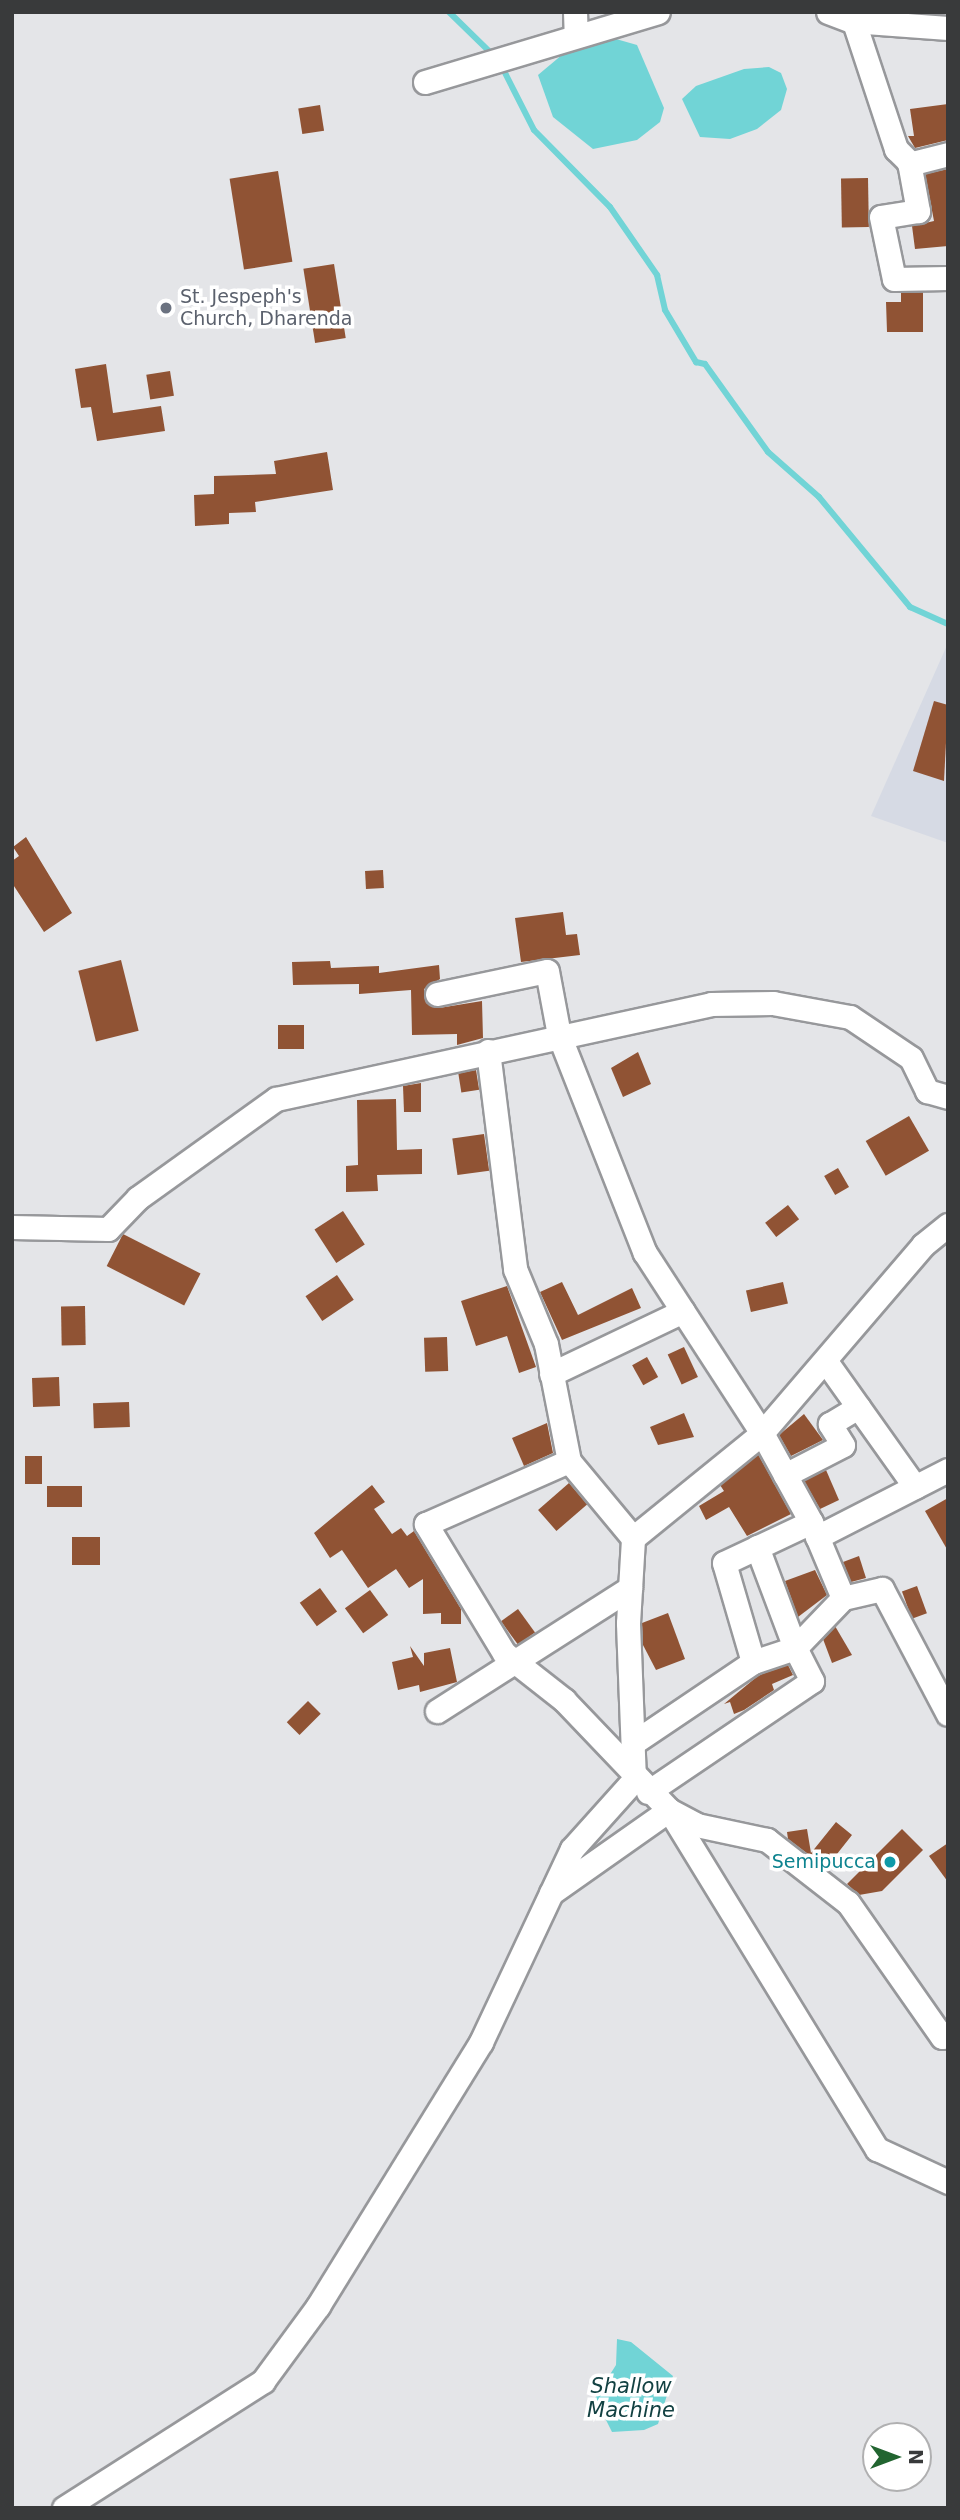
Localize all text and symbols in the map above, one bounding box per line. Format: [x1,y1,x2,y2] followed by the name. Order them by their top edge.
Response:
[180,286,352,330] place label: St. Jespeph's Church, Dharenda
[158,300,174,316] marker: St. Jespeph's Church, Dharenda
[772,1851,876,1873] place label: Semipucca
[882,1854,898,1870] marker: Semipucca
[587,2373,675,2423] water label: Shallow Machine
[862,2422,932,2492] north arrow
[905,2449,927,2465] text: N

